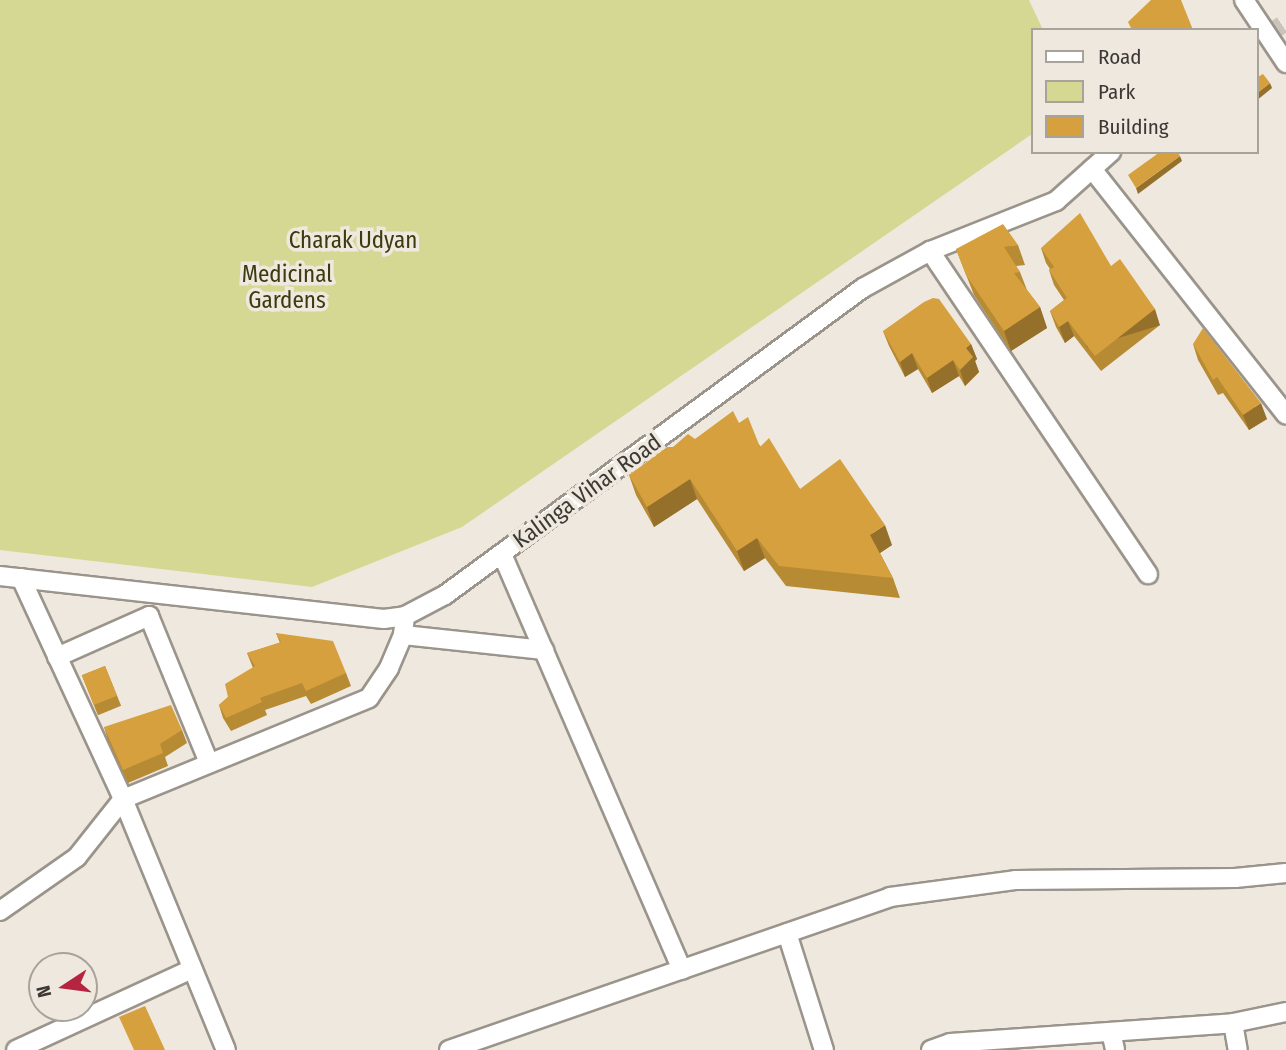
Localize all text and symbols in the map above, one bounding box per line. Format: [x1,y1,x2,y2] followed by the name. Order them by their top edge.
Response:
[1030,28,1258,154] legend
[1098,44,1142,70] text: Road
[1098,79,1135,105] text: Park
[1098,114,1169,140] text: Building
[289,226,417,254] park label: Charak Udyan
[242,260,332,314] park label: Medicinal Gardens
[508,428,666,554] street label: Kalinga Vihar Road
[28,952,98,1022] north arrow
[32,983,56,1000] text: N

